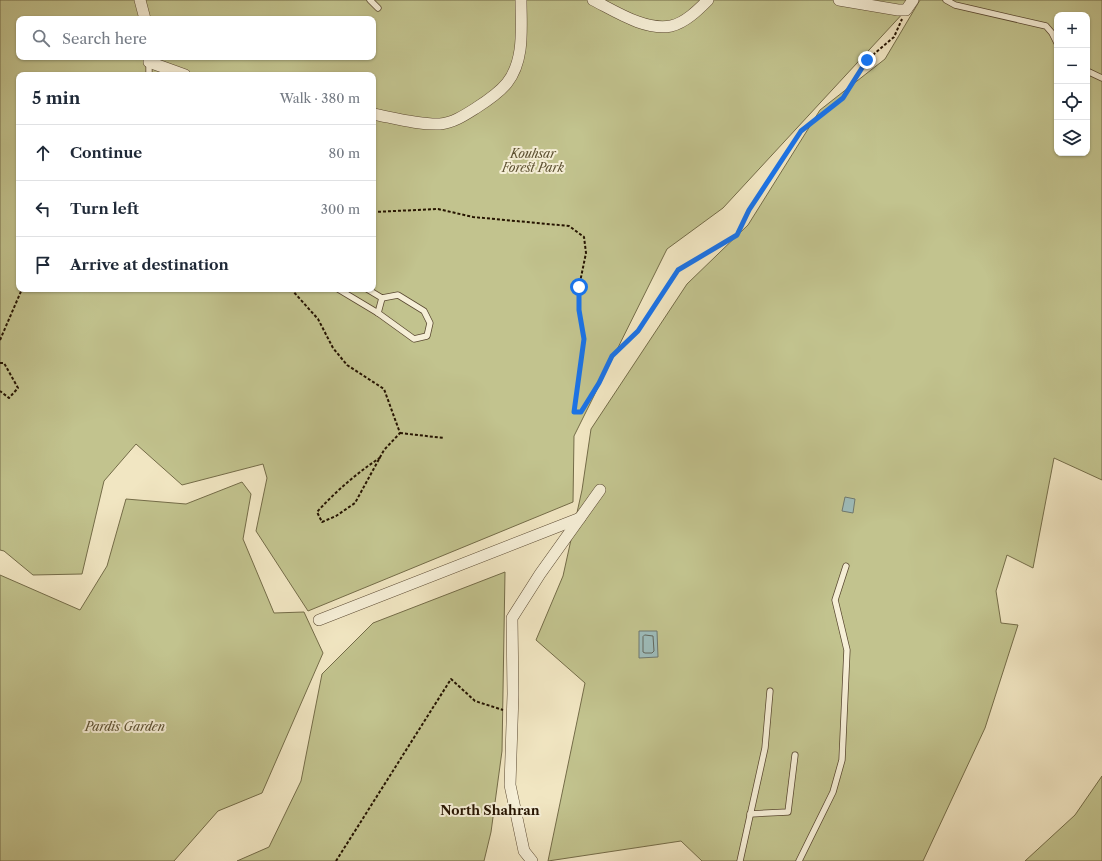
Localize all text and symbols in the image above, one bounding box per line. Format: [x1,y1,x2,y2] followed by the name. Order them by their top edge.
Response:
[1054,12,1090,156] map controls
[1054,12,1090,48] button: +
[16,16,376,60] search box
[30,27,52,49] icon: search
[62,29,147,48] text: Search here
[1054,48,1090,84] button: −
[858,51,876,69] route end
[1054,84,1090,120] button: locate
[32,88,80,108] text: 5 min
[280,90,360,106] text: Walk · 380 m
[1054,120,1090,156] button: layers
[32,142,54,164] icon: ahead
[70,143,142,162] text: Continue
[328,145,360,161] text: 80 m
[501,146,565,175] park label: Kouhsar Forest Park
[32,198,54,220] icon: left
[70,199,139,218] text: Turn left
[321,201,360,217] text: 300 m
[32,254,54,276] icon: arrive
[70,255,229,274] text: Arrive at destination
[570,278,588,296] route start
[84,719,165,734] park label: Pardis Garden
[440,802,540,818] district label: North Shahran

